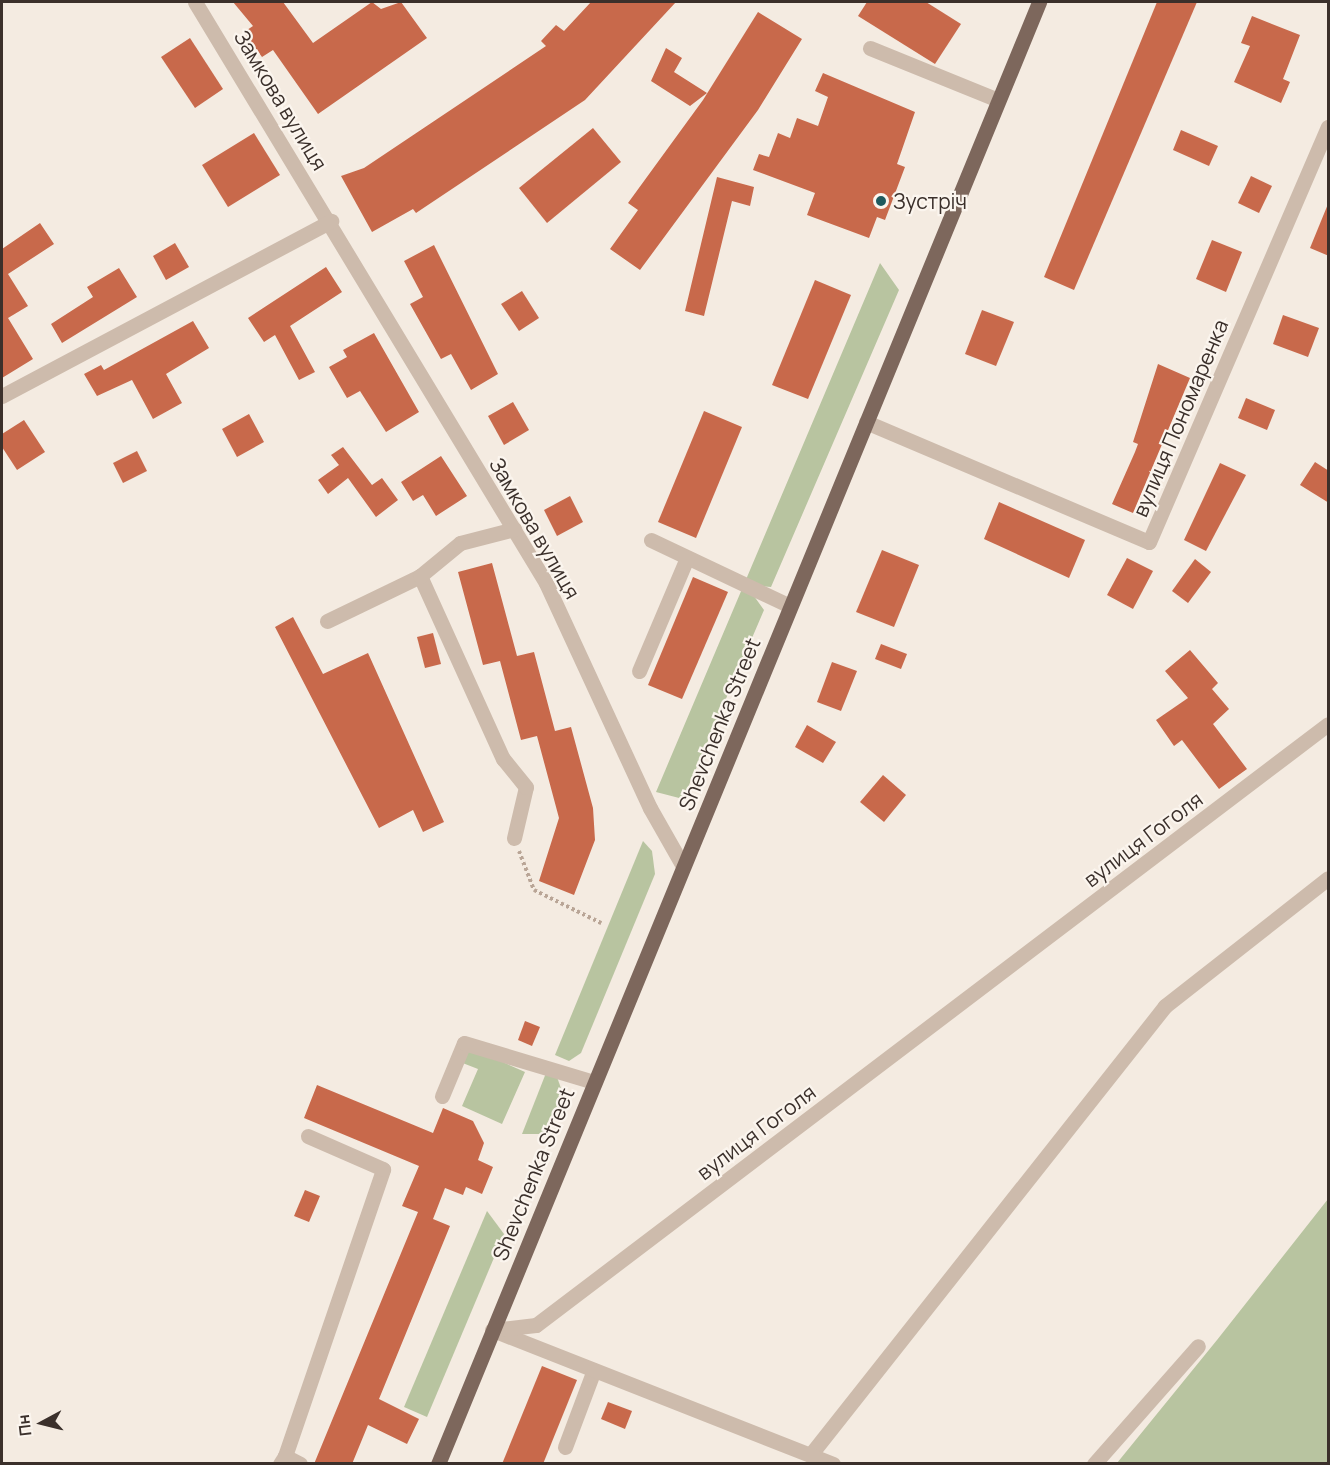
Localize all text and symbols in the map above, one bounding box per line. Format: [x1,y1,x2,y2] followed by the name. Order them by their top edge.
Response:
[229,25,333,175] street label: Замкова вулиця
[893,188,967,214] place label: Зустріч
[874,194,888,208] marker: Зустріч
[1127,316,1233,520] street label: вулиця Пономаренка
[484,453,586,603] street label: Замкова вулиця
[673,634,765,814] street label: Shevchenka Street
[1079,786,1207,892] street label: вулиця Гоголя
[692,1079,820,1185] street label: вулиця Гоголя
[487,1084,579,1264] street label: Shevchenka Street
[12,1393,72,1453] north arrow
[12,1413,36,1437] text: Пн

